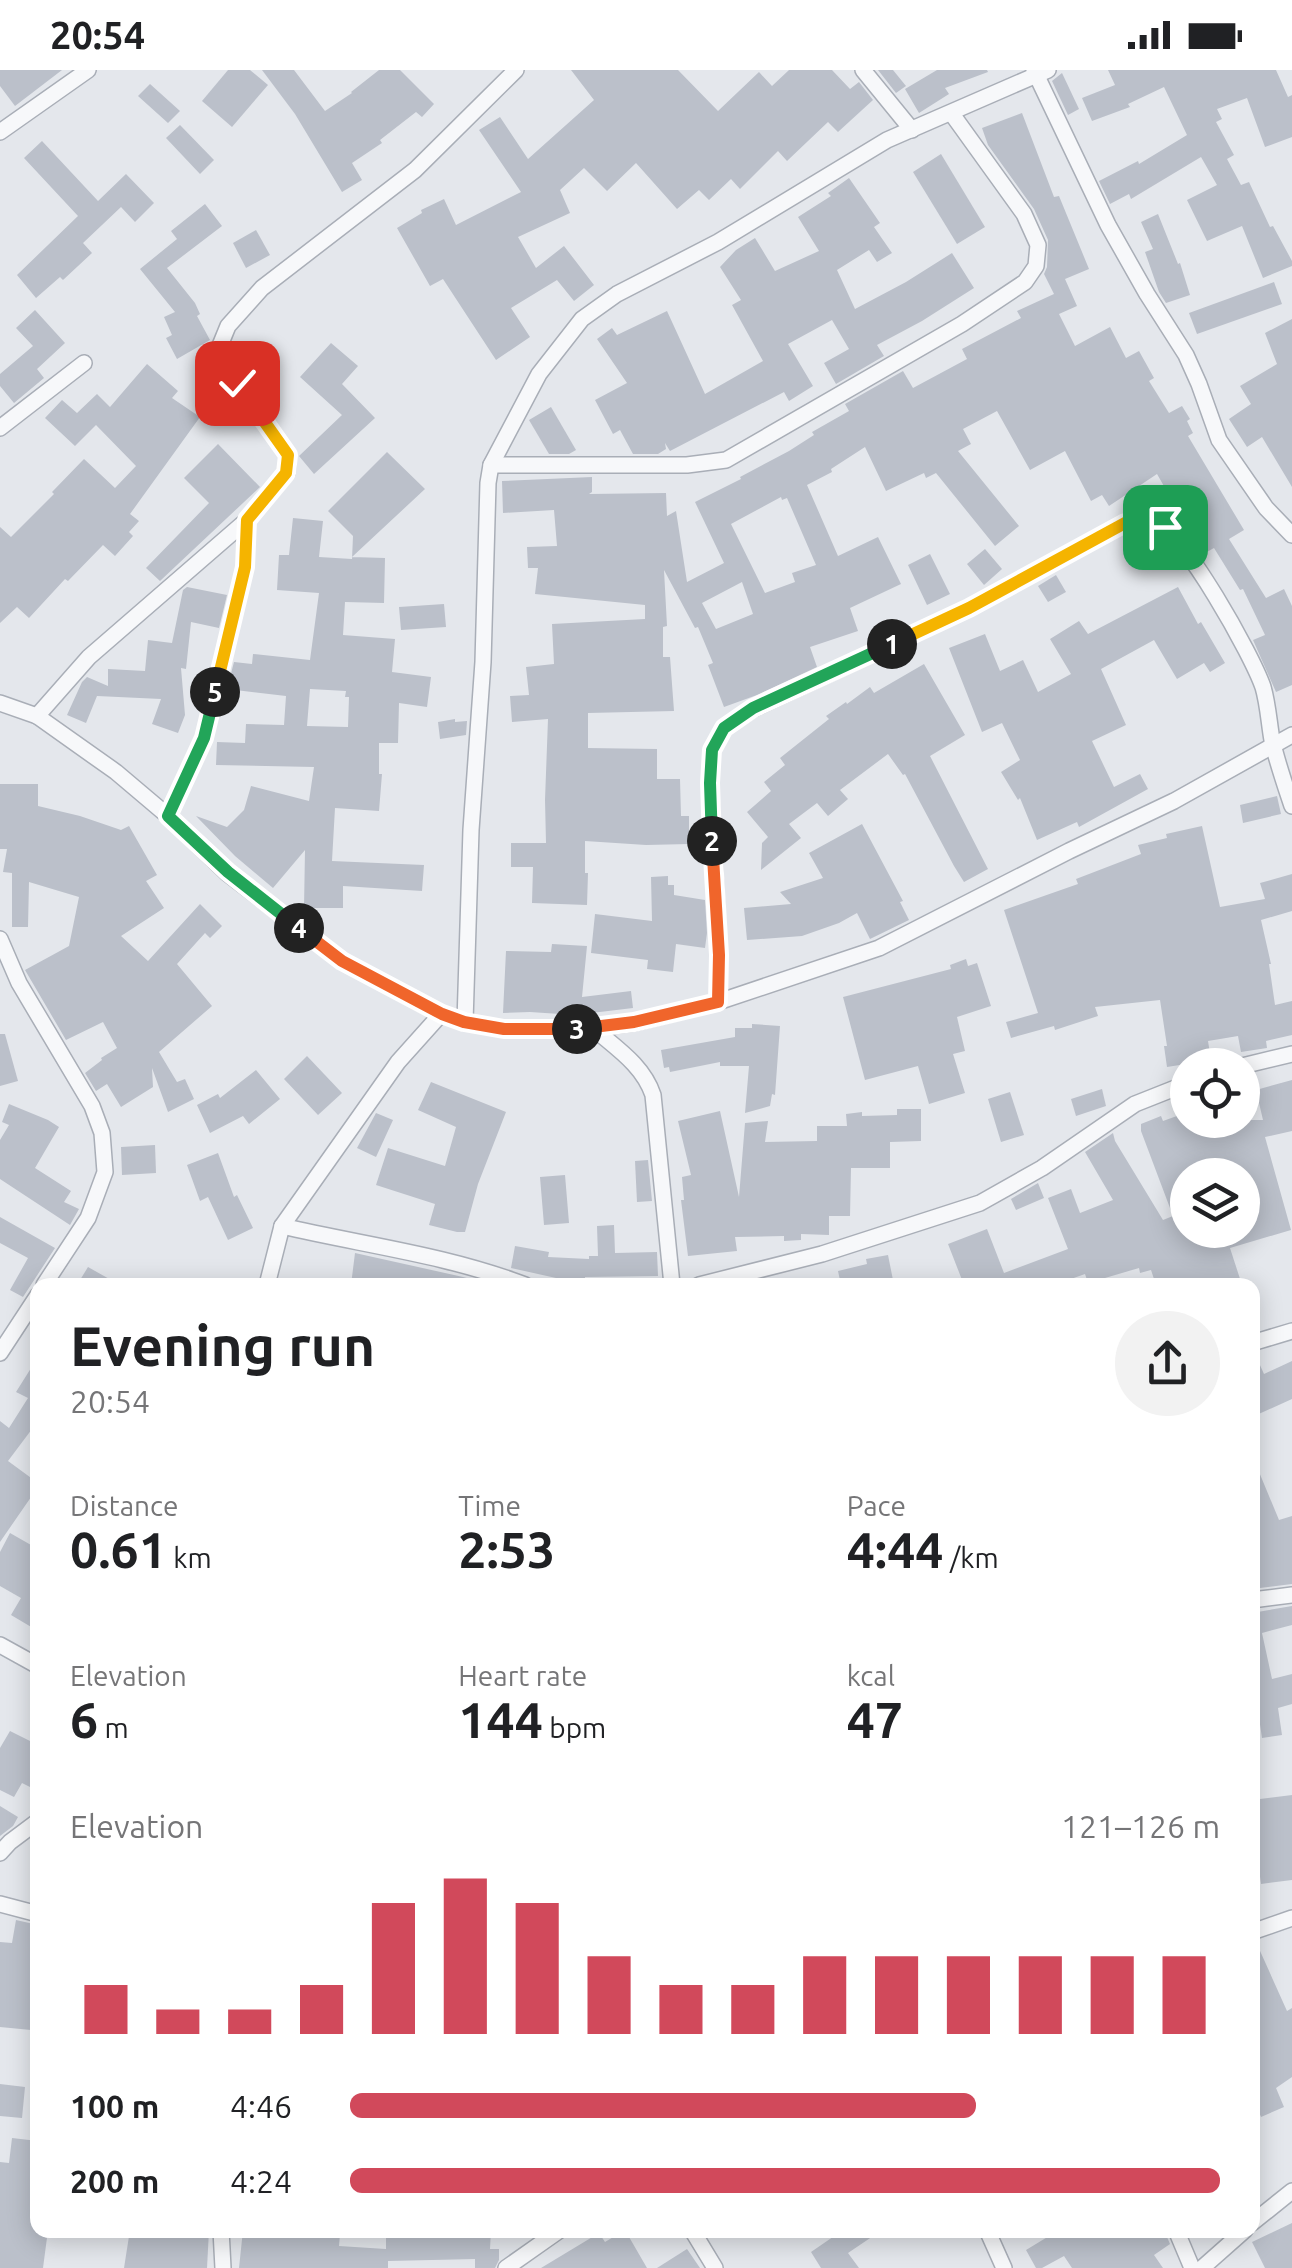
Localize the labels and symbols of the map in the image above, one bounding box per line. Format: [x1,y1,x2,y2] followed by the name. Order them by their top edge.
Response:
[195,341,280,426] pin
[1123,485,1208,570] pin
[867,619,917,669] pin: 1
[190,667,240,717] pin: 5
[687,816,737,866] pin: 2
[274,903,324,953] pin: 4
[552,1004,602,1054] pin: 3

